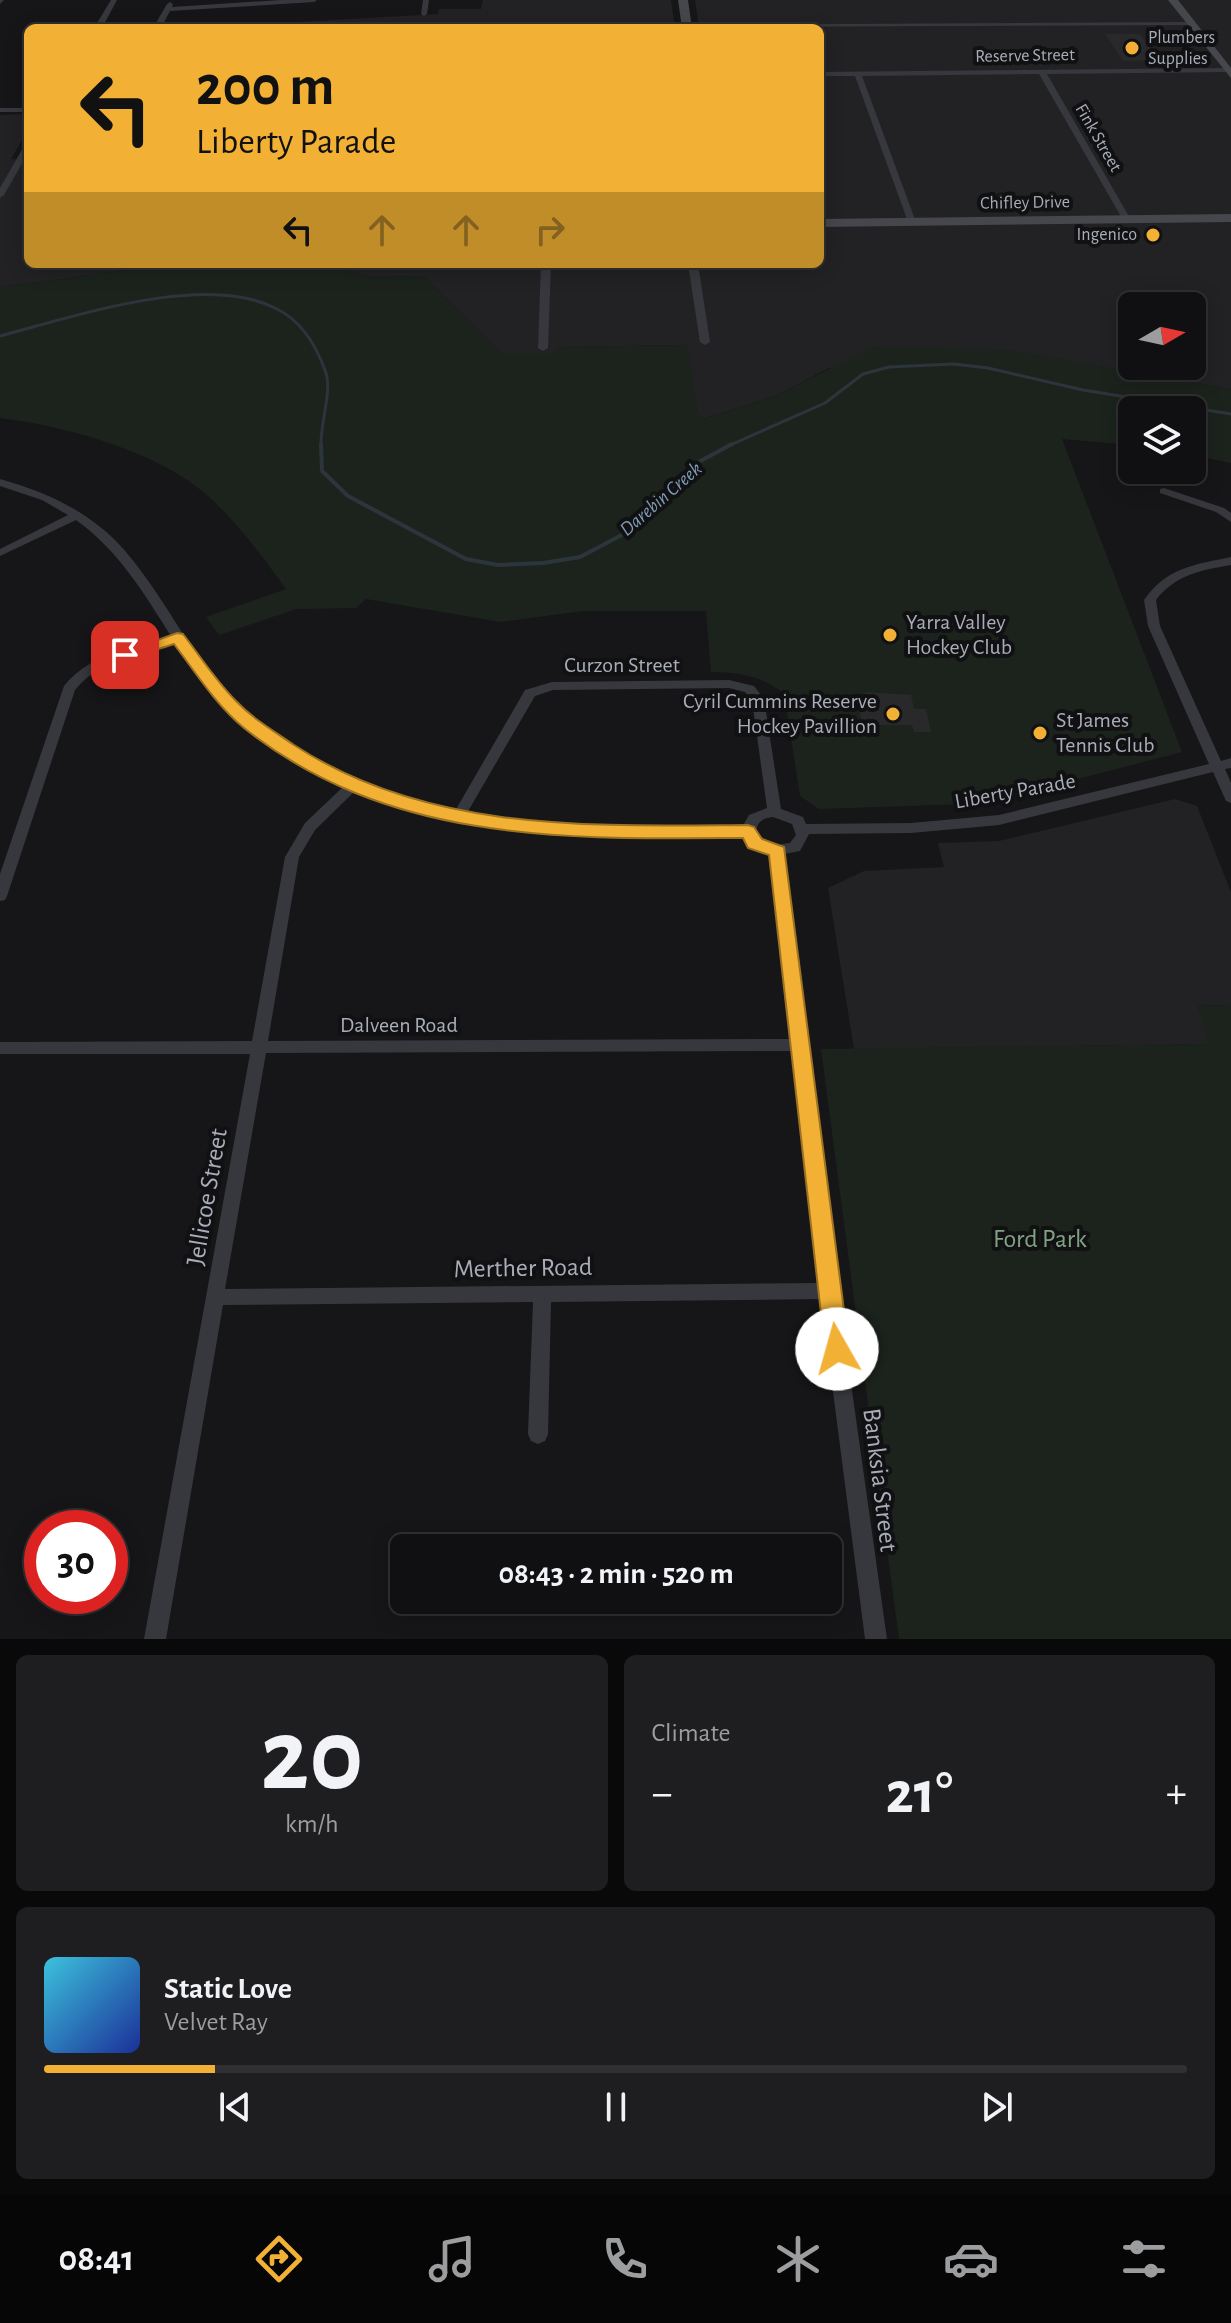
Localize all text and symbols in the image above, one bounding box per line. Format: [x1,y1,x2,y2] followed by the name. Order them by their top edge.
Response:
[1148,29,1215,68] place label: Plumbers Supplies
[1123,39,1141,57] marker: Plumbers Supplies
[975,46,1075,66] street label: Reserve Street
[64,56,168,160] icon: left
[196,59,334,115] text: 200 m
[1071,101,1125,175] street label: Fink Street
[196,124,396,160] text: Liberty Parade
[980,193,1070,213] street label: Chifley Drive
[276,208,320,252] icon: left
[360,208,404,252] icon: ahead
[444,208,488,252] icon: ahead
[528,208,572,252] icon: right
[1077,226,1137,244] place label: Ingenico
[1144,226,1162,244] marker: Ingenico
[1118,292,1206,380] north arrow
[1118,292,1206,484] map controls
[1118,396,1206,484] button: layers
[616,458,706,540] water label: Darebin Creek
[906,611,1012,658] place label: Yarra Valley Hockey Club
[91,621,159,689] pin
[881,626,899,644] marker: Yarra Valley Hockey Club
[103,633,147,677] icon: arrive
[564,654,680,676] street label: Curzon Street
[683,690,877,737] place label: Cyril Cummins Reserve Hockey Pavillion
[884,705,902,723] marker: Cyril Cummins Reserve Hockey Pavillion
[1056,709,1154,756] place label: St James Tennis Club
[1031,724,1049,742] marker: St James Tennis Club
[953,770,1077,812] street label: Liberty Parade
[340,1014,458,1036] street label: Dalveen Road
[182,1126,232,1268] street label: Jellicoe Street
[993,1226,1087,1252] park label: Ford Park
[453,1254,593,1282] street label: Merther Road
[795,1307,879,1391] position arrow
[858,1407,902,1553] street label: Banksia Street
[24,1510,128,1614] speed limit sign: 30
[498,1559,734,1589] text: 08:43 · 2 min · 520 m
[260,1705,363,1809] text: 20
[652,1720,730,1746] text: Climate
[886,1764,953,1824] text: 21°
[652,1772,673,1816] text: −
[1166,1772,1187,1816] text: +
[285,1811,339,1837] text: km/h
[164,1974,292,2004] text: Static Love
[164,2009,268,2035] text: Velvet Ray
[213,2085,257,2129] icon: previous
[594,2085,638,2129] icon: pause
[975,2085,1019,2129] icon: next
[251,2231,307,2287] icon: directions
[424,2231,480,2287] icon: music
[597,2231,653,2287] icon: phone
[770,2231,826,2287] icon: climate
[943,2231,999,2287] icon: car
[1116,2231,1172,2287] icon: filters
[59,2241,134,2277] text: 08:41

